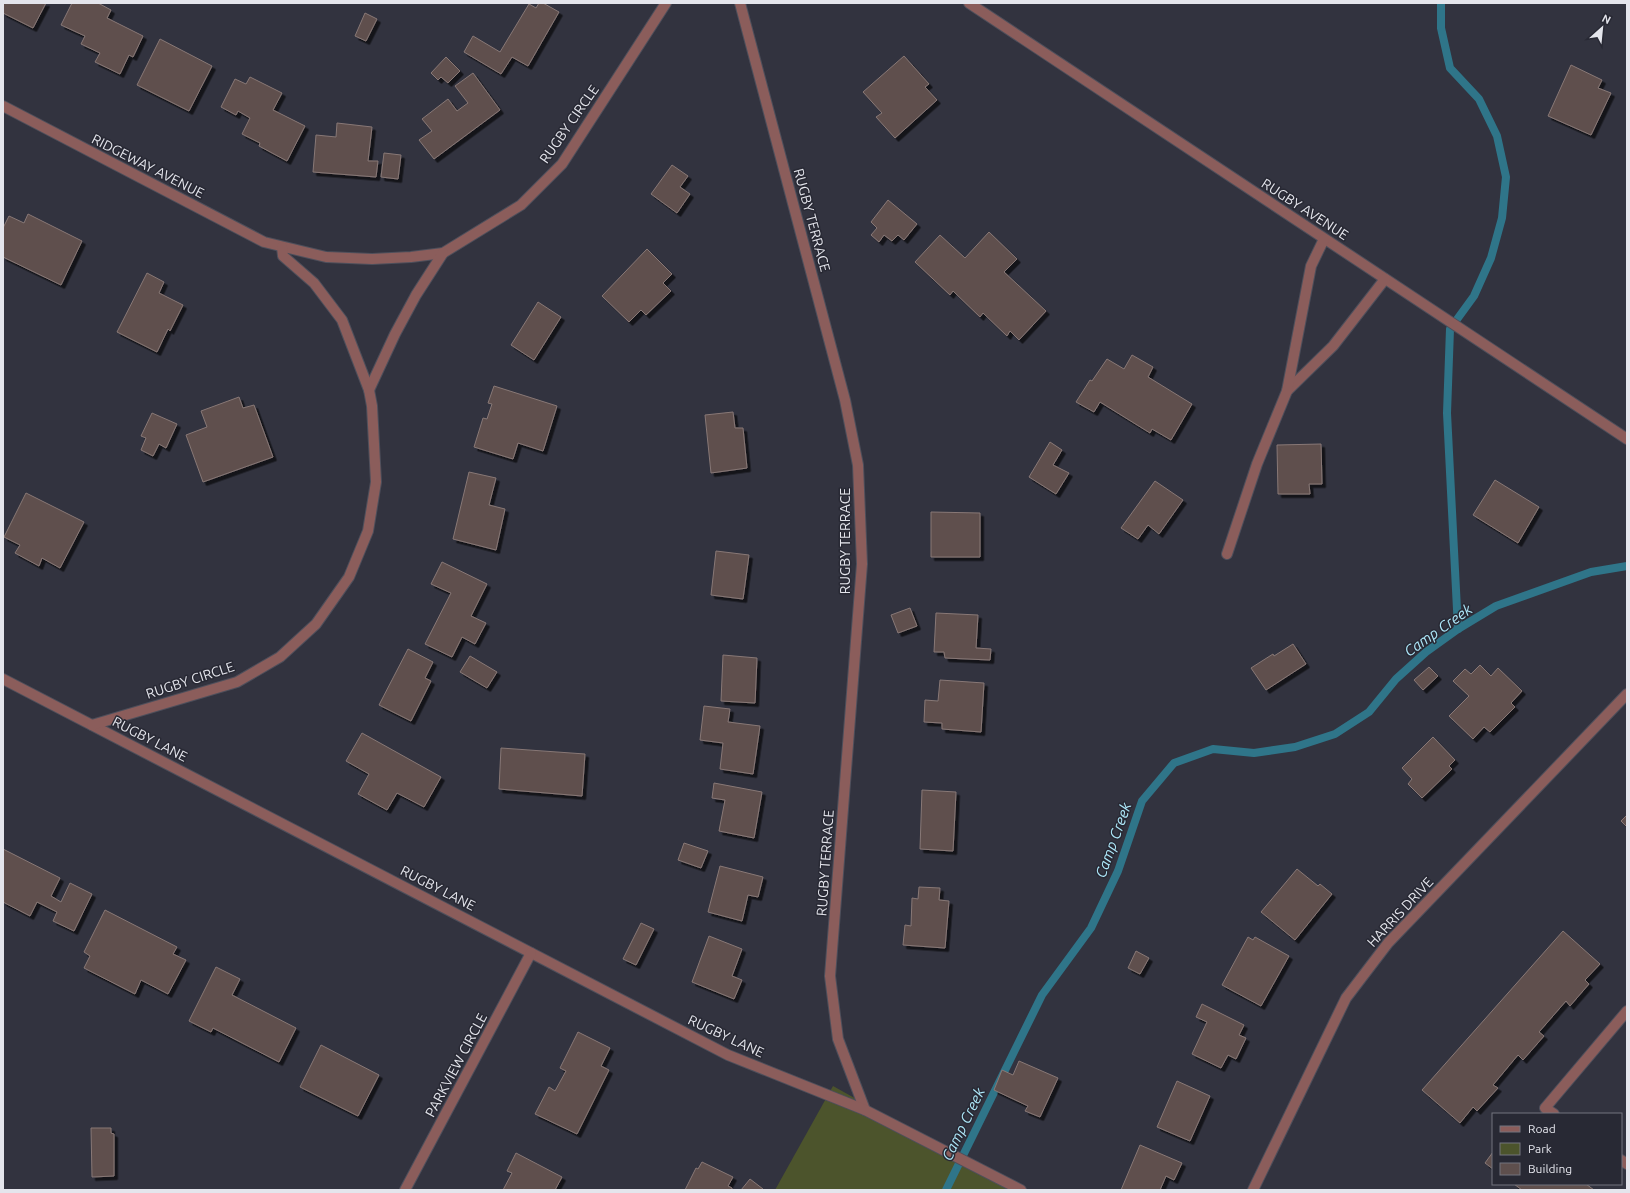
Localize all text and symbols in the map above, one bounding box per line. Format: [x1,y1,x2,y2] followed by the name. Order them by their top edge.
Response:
[1582,8,1622,48] north arrow
[1600,12,1613,26] text: N
[536,82,602,166] street label: RUGBY CIRCLE
[89,131,207,201] street label: RIDGEWAY AVENUE
[790,167,834,274] street label: RUGBY TERRACE
[1259,175,1351,243] street label: RUGBY AVENUE
[837,488,853,594] street label: RUGBY TERRACE
[1401,600,1475,660] water label: Camp Creek
[144,658,236,702] street label: RUGBY CIRCLE
[110,713,190,765] street label: RUGBY LANE
[1092,800,1135,880] water label: Camp Creek
[813,809,837,917] street label: RUGBY TERRACE
[398,862,478,914] street label: RUGBY LANE
[1364,874,1436,950] street label: HARRIS DRIVE
[422,1010,490,1120] street label: PARKVIEW CIRCLE
[685,1011,767,1061] street label: RUGBY LANE
[938,1085,988,1163] water label: Camp Creek
[1492,1113,1622,1185] legend
[1528,1122,1556,1135] text: Road
[1528,1142,1552,1155] text: Park
[1528,1162,1572,1175] text: Building

